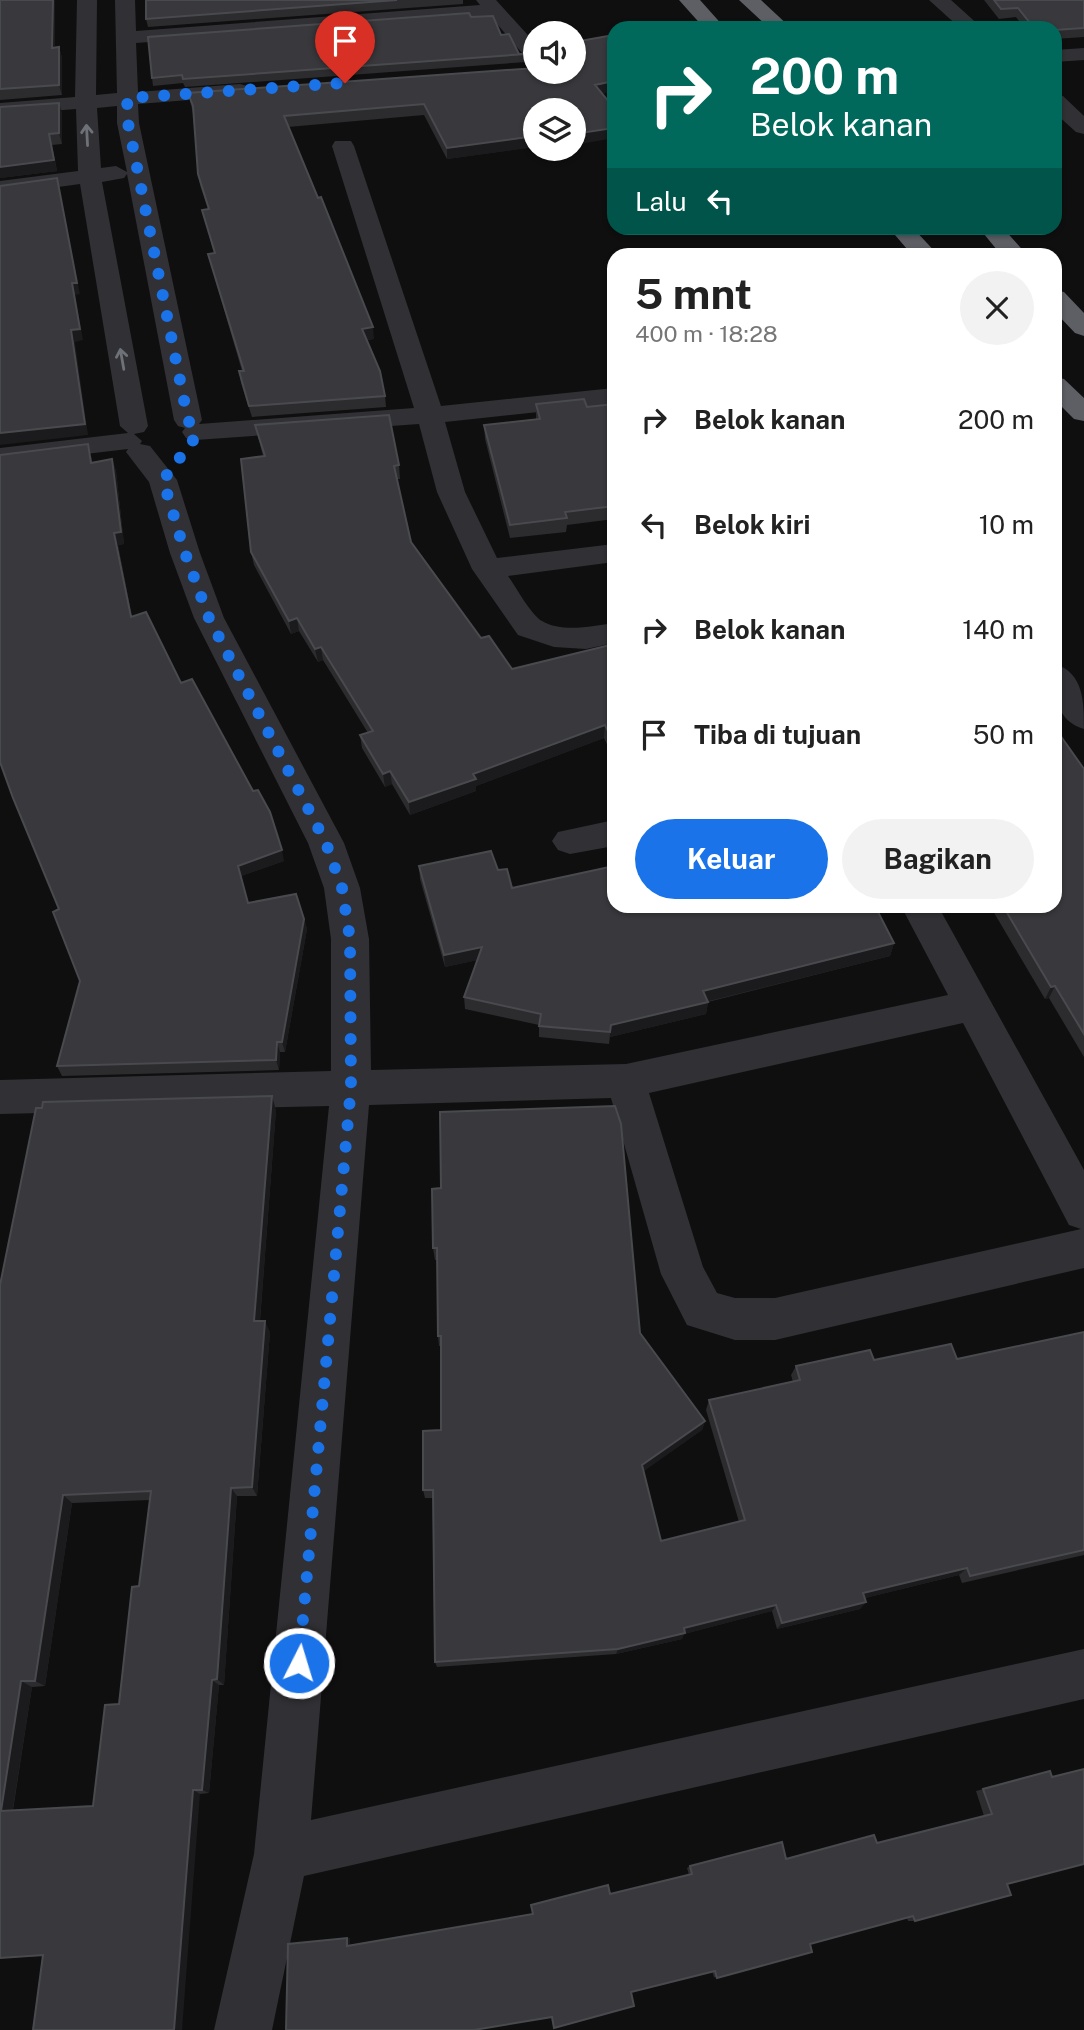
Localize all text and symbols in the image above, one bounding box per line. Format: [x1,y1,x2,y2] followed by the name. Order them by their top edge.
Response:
[315,11,375,83] pin
[523,21,586,161] map controls
[523,21,586,84] button: sound
[326,22,364,60] icon: arrive
[750,47,899,105] text: 200 m
[635,49,726,140] icon: right
[523,98,586,161] button: layers
[750,106,932,143] text: Belok kanan
[81,123,94,146] one-way arrow
[701,182,739,220] icon: left
[635,186,687,217] text: Lalu
[635,269,752,318] text: 5 mnt
[960,271,1034,345] button: close
[635,320,778,347] text: 400 m · 18:28
[115,348,128,371] one-way arrow
[635,401,673,439] icon: right
[694,404,845,435] text: Belok kanan
[958,404,1034,435] text: 200 m
[635,506,673,544] icon: left
[694,509,810,540] text: Belok kiri
[979,509,1034,540] text: 10 m
[635,611,673,649] icon: right
[694,614,845,645] text: Belok kanan
[962,614,1034,645] text: 140 m
[635,716,673,754] icon: arrive
[694,719,861,750] text: Tiba di tujuan
[973,719,1034,750] text: 50 m
[635,819,828,899] button: Keluar
[842,819,1034,899] button: Bagikan
[262,1626,336,1700] position arrow

